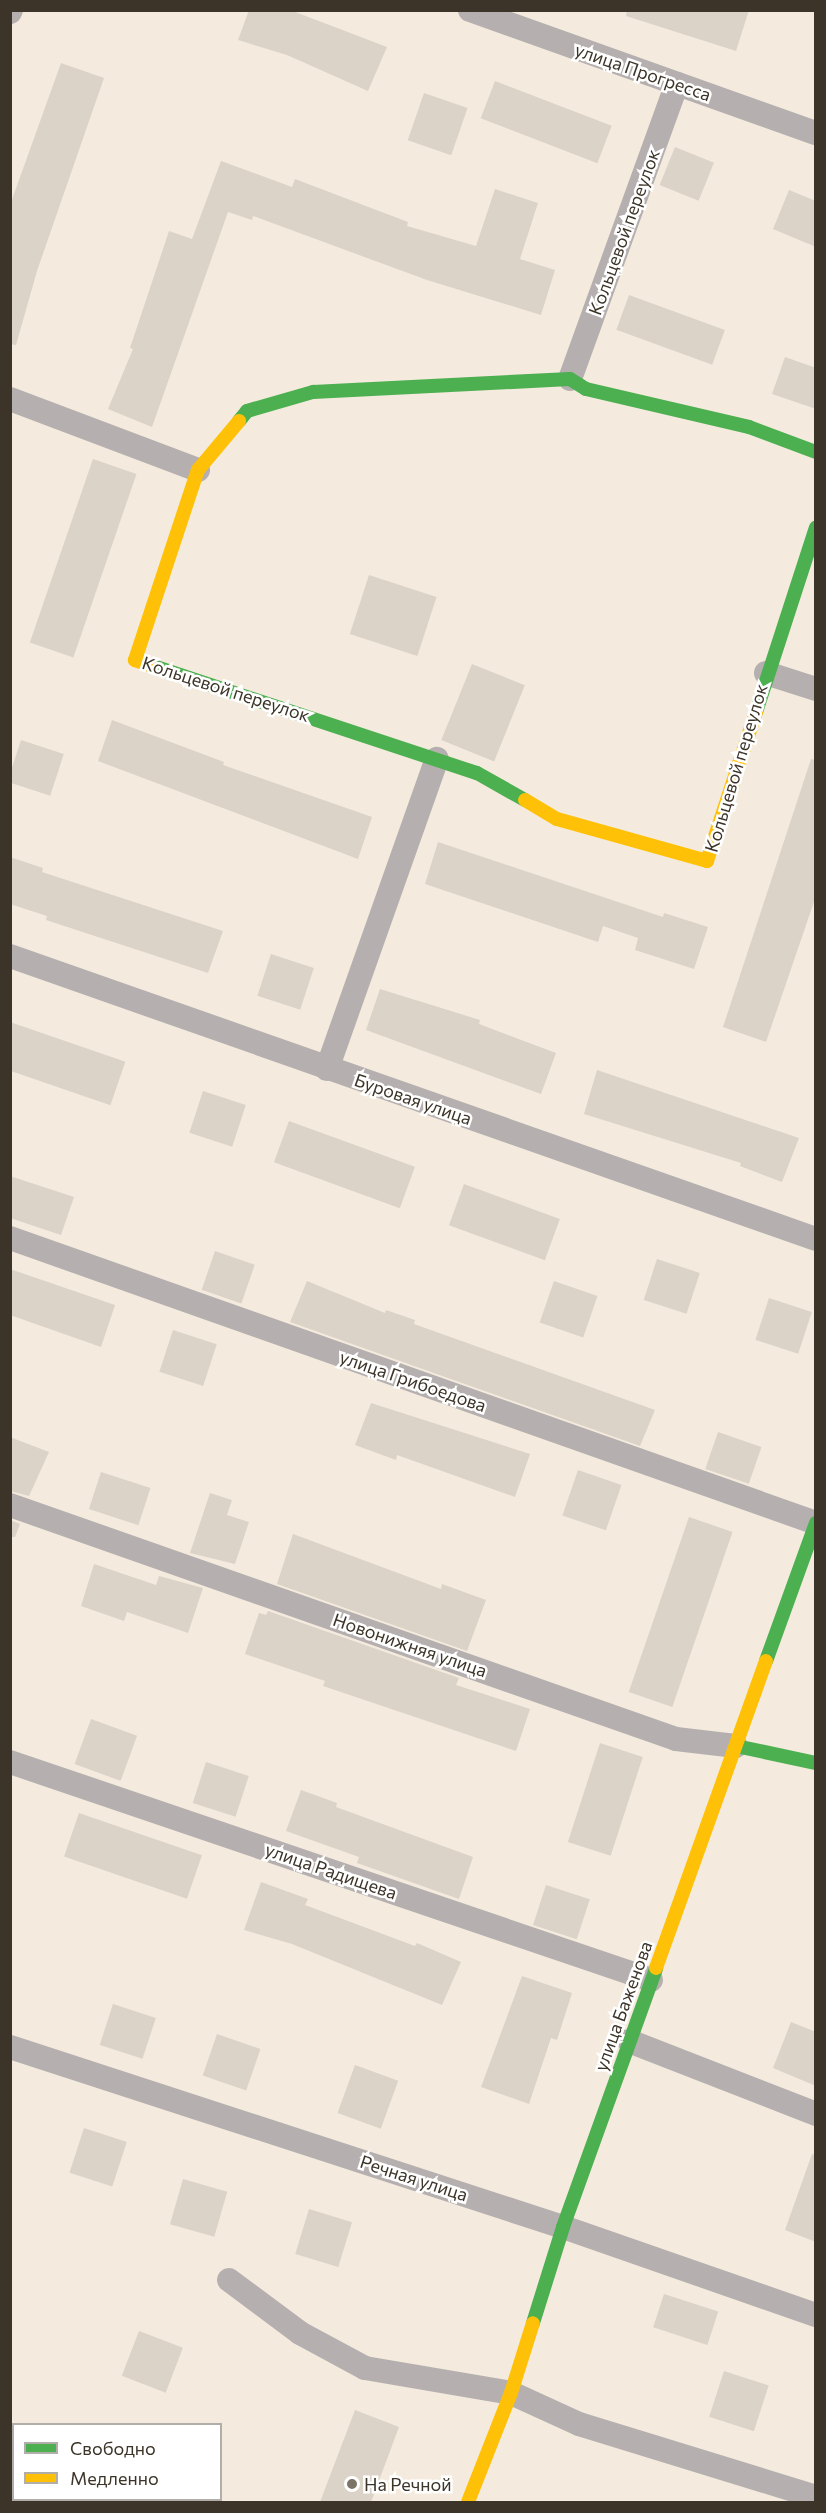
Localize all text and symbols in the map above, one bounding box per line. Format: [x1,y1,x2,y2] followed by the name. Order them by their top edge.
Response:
[572,39,714,105] street label: улица Прогресса
[584,146,664,318] street label: Кольцевой переулок
[140,652,312,726] street label: Кольцевой переулок
[700,681,772,855] street label: Кольцевой переулок
[352,1069,474,1129] street label: Буровая улица
[337,1346,489,1416] street label: улица Грибоедова
[330,1609,490,1681] street label: Новонижняя улица
[262,1838,400,1904] street label: улица Радищева
[590,1938,656,2074] street label: улица Баженова
[358,2150,470,2206] street label: Речная улица
[12,2423,222,2501] legend
[70,2437,156,2459] text: Свободно
[70,2467,159,2489] text: Медленно
[364,2473,452,2495] place label: На Речной
[345,2477,359,2491] marker: На Речной

